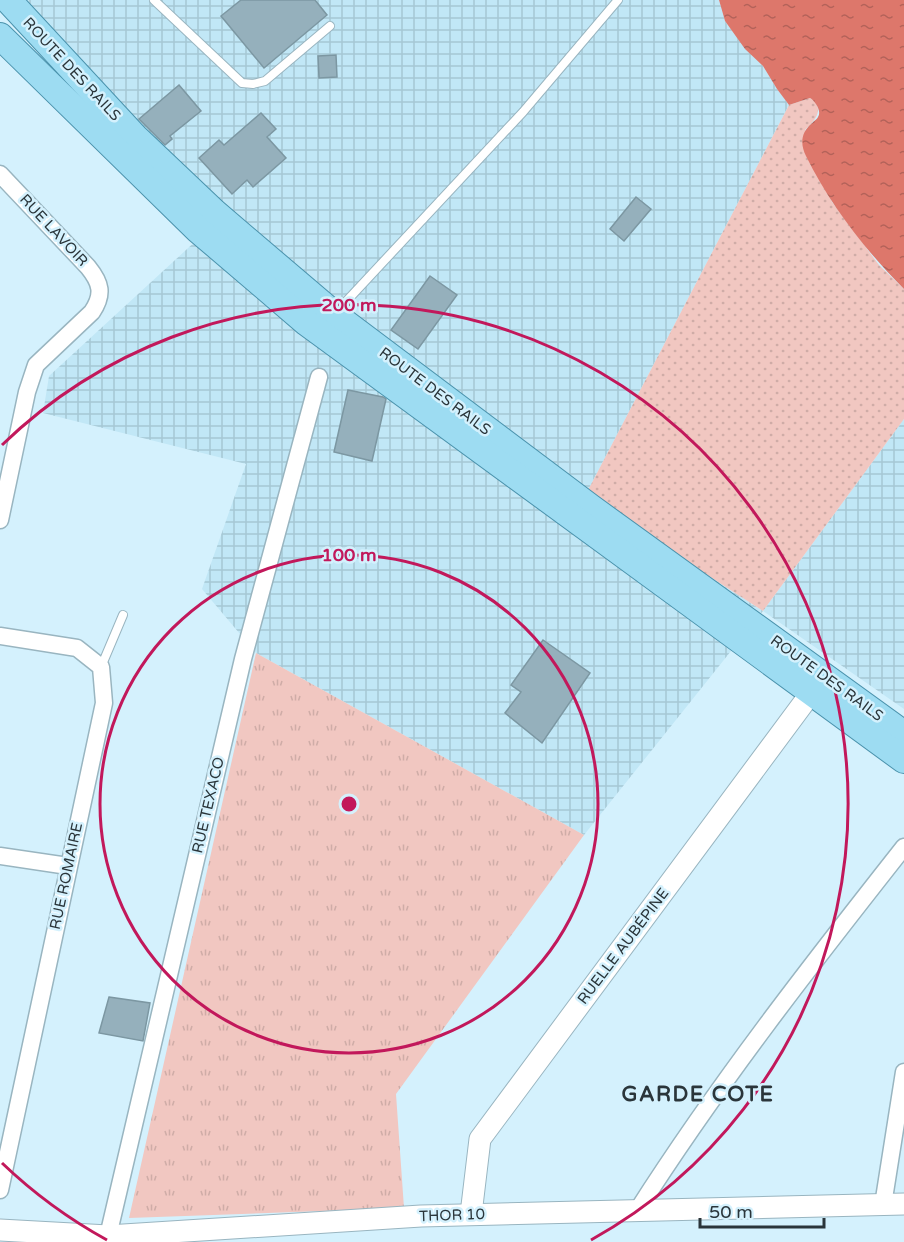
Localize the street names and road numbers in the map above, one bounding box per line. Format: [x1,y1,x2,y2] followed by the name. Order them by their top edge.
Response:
[19,14,125,124] street label: ROUTE DES RAILS
[16,190,92,270] street label: RUE LAVOIR
[376,343,494,439] street label: ROUTE DES RAILS
[767,631,887,725] street label: ROUTE DES RAILS
[188,755,228,855] street label: RUE TEXACO
[46,821,86,931] street label: RUE ROMAIRE
[574,884,672,1008] street label: RUELLE AUBÉPINE
[419,1205,485,1225] street label: THOR 10

